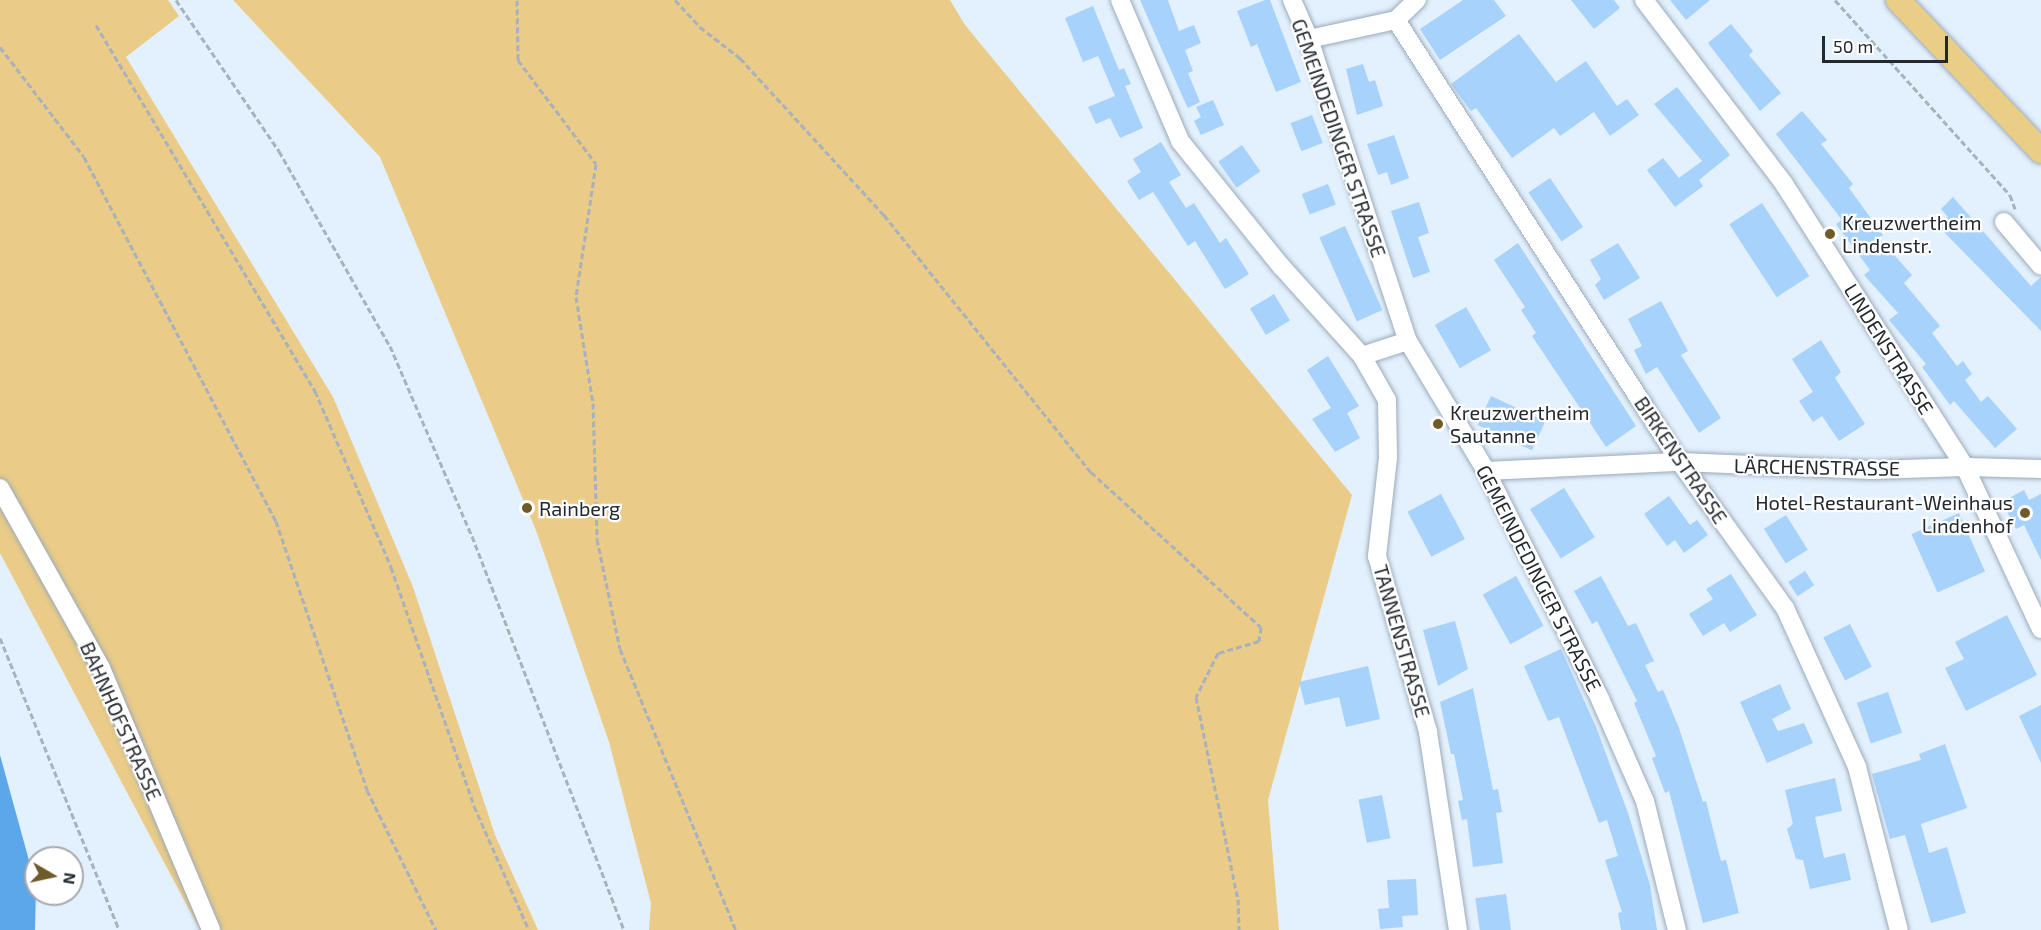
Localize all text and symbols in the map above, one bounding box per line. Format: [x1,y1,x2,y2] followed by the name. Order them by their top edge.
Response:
[1287,16,1391,260] street label: GEMEINDEDINGER STRASSE
[1825,24,1951,62] scale bar
[1833,35,1873,57] text: 50 m
[1842,210,1982,257] place label: Kreuzwertheim Lindenstr.
[1823,227,1837,241] marker: Kreuzwertheim Lindenstr.
[1839,279,1939,419] street label: LINDENSTRASSE
[1630,392,1732,528] street label: BIRKENSTRASSE
[1450,400,1590,447] place label: Kreuzwertheim Sautanne
[1431,417,1445,431] marker: Kreuzwertheim Sautanne
[1734,454,1900,480] street label: LÄRCHENSTRASSE
[1471,461,1607,695] street label: GEMEINDEDINGER STRASSE
[1755,490,2013,537] place label: Hotel-Restaurant-Weinhaus Lindenhof
[539,496,620,520] place label: Rainberg
[520,501,534,515] marker: Rainberg
[2018,506,2032,520] marker: Hotel-Restaurant-Weinhaus Lindenhof
[1369,562,1435,720] street label: TANNENSTRASSE
[75,638,167,804] street label: BAHNHOFSTRASSE
[24,846,84,906] north arrow
[60,871,81,886] text: N

